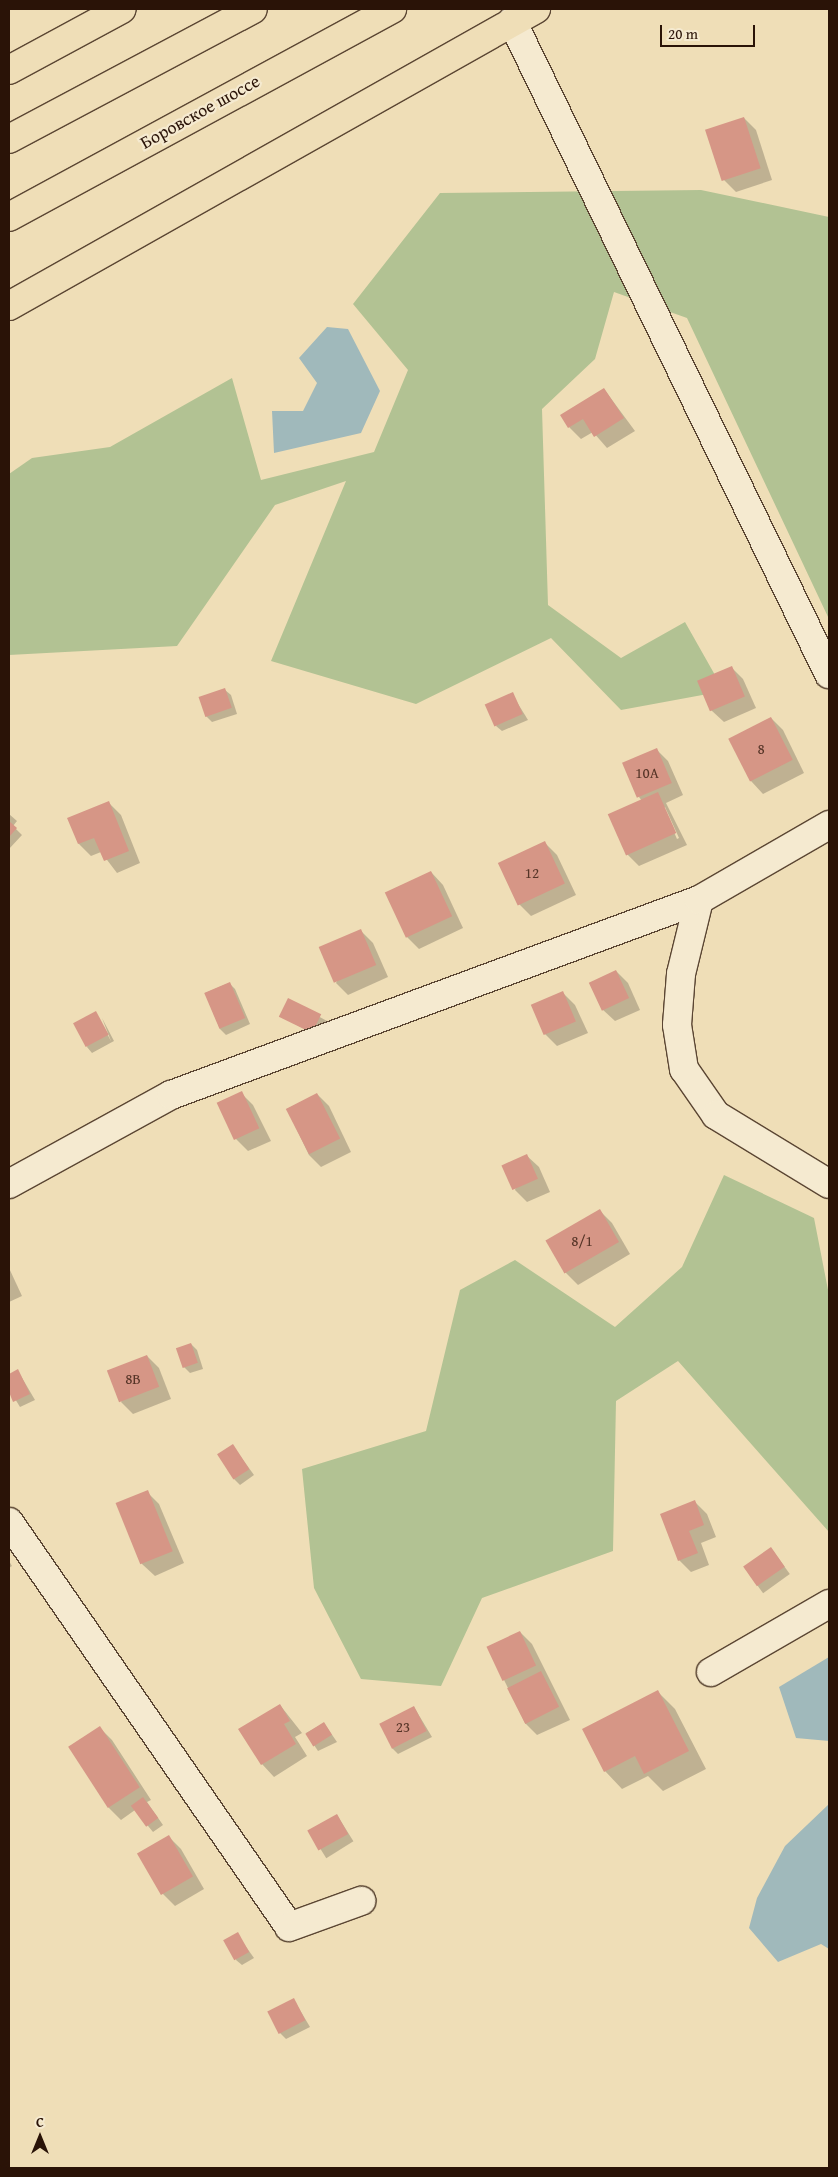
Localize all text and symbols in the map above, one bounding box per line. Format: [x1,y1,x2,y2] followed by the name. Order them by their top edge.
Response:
[663,15,758,47] scale bar
[668,23,698,44] text: 20 m
[136,70,264,154] street label: Боровское шоссе
[757,740,765,758] house number: 8
[635,764,659,782] house number: 10А
[525,864,539,882] house number: 12
[571,1232,593,1250] house number: 8/1
[125,1370,141,1388] house number: 8В
[396,1718,410,1736] house number: 23
[15,2112,65,2162] north arrow
[36,2112,44,2132] text: С

